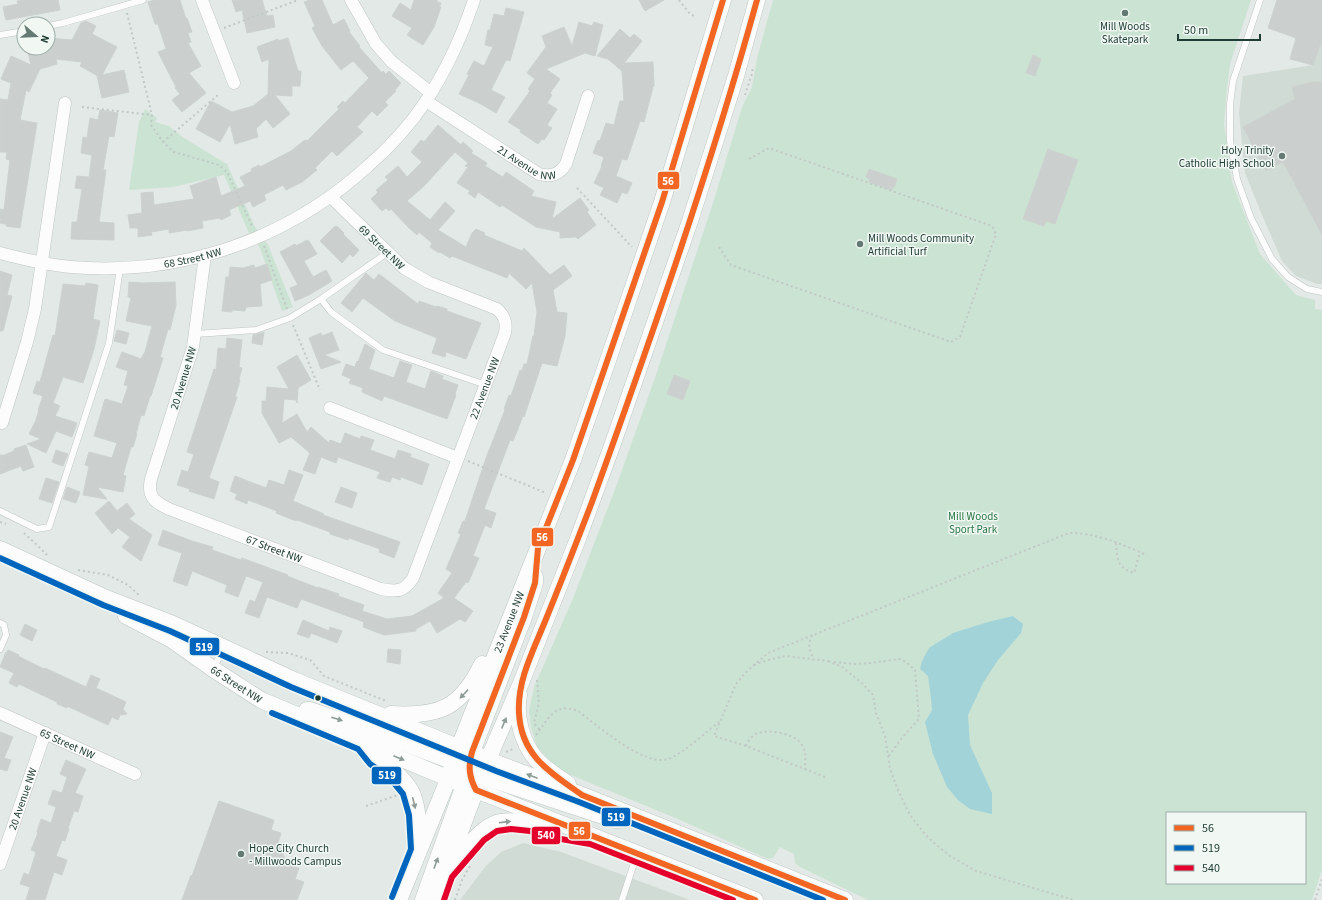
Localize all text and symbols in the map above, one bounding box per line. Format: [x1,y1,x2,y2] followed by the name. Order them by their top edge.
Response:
[1120,8,1130,18] marker: Mill Woods Skatepark
[16,16,56,56] north arrow
[1178,16,1260,42] scale bar
[1100,19,1150,47] place label: Mill Woods Skatepark
[1184,22,1208,39] text: 50 m
[37,33,53,45] text: N
[494,142,558,184] street label: 21 Avenue NW
[1179,143,1274,171] place label: Holy Trinity Catholic High School
[1277,151,1287,161] marker: Holy Trinity Catholic High School
[657,171,680,190] line badge: 56
[662,174,674,189] text: 56
[355,222,408,273] street label: 69 Street NW
[868,231,974,259] place label: Mill Woods Community Artificial Turf
[855,239,865,249] marker: Mill Woods Community Artificial Turf
[163,244,224,272] street label: 68 Street NW
[167,345,200,411] street label: 20 Avenue NW
[466,355,503,421] street label: 22 Avenue NW
[948,509,998,537] park label: Mill Woods Sport Park
[531,527,554,547] line badge: 56
[536,530,548,545] text: 56
[244,532,304,567] street label: 67 Street NW
[490,589,528,655] street label: 23 Avenue NW
[189,637,220,656] line badge: 519
[195,640,213,655] text: 519
[207,662,265,707] street label: 66 Street NW
[459,689,469,699] one-way arrow
[313,693,323,703] unlabelled marker
[331,717,343,723] one-way arrow
[500,717,507,729] one-way arrow
[37,725,97,763] street label: 65 Street NW
[393,755,405,761] one-way arrow
[5,765,41,832] street label: 20 Avenue NW
[371,766,402,785] line badge: 519
[378,768,396,783] text: 519
[526,773,538,779] one-way arrow
[412,796,418,809] one-way arrow
[601,807,631,827] line badge: 519
[607,810,625,825] text: 519
[1166,812,1306,884] legend
[499,819,511,825] one-way arrow
[1202,820,1214,837] text: 56
[568,821,591,840] line badge: 56
[573,824,585,839] text: 56
[531,826,561,845] line badge: 540
[537,828,555,843] text: 540
[1202,840,1220,857] text: 519
[249,841,342,869] place label: Hope City Church - Millwoods Campus
[236,849,246,859] marker: Hope City Church - Millwoods Campus
[433,857,439,869] one-way arrow
[1202,860,1220,877] text: 540

